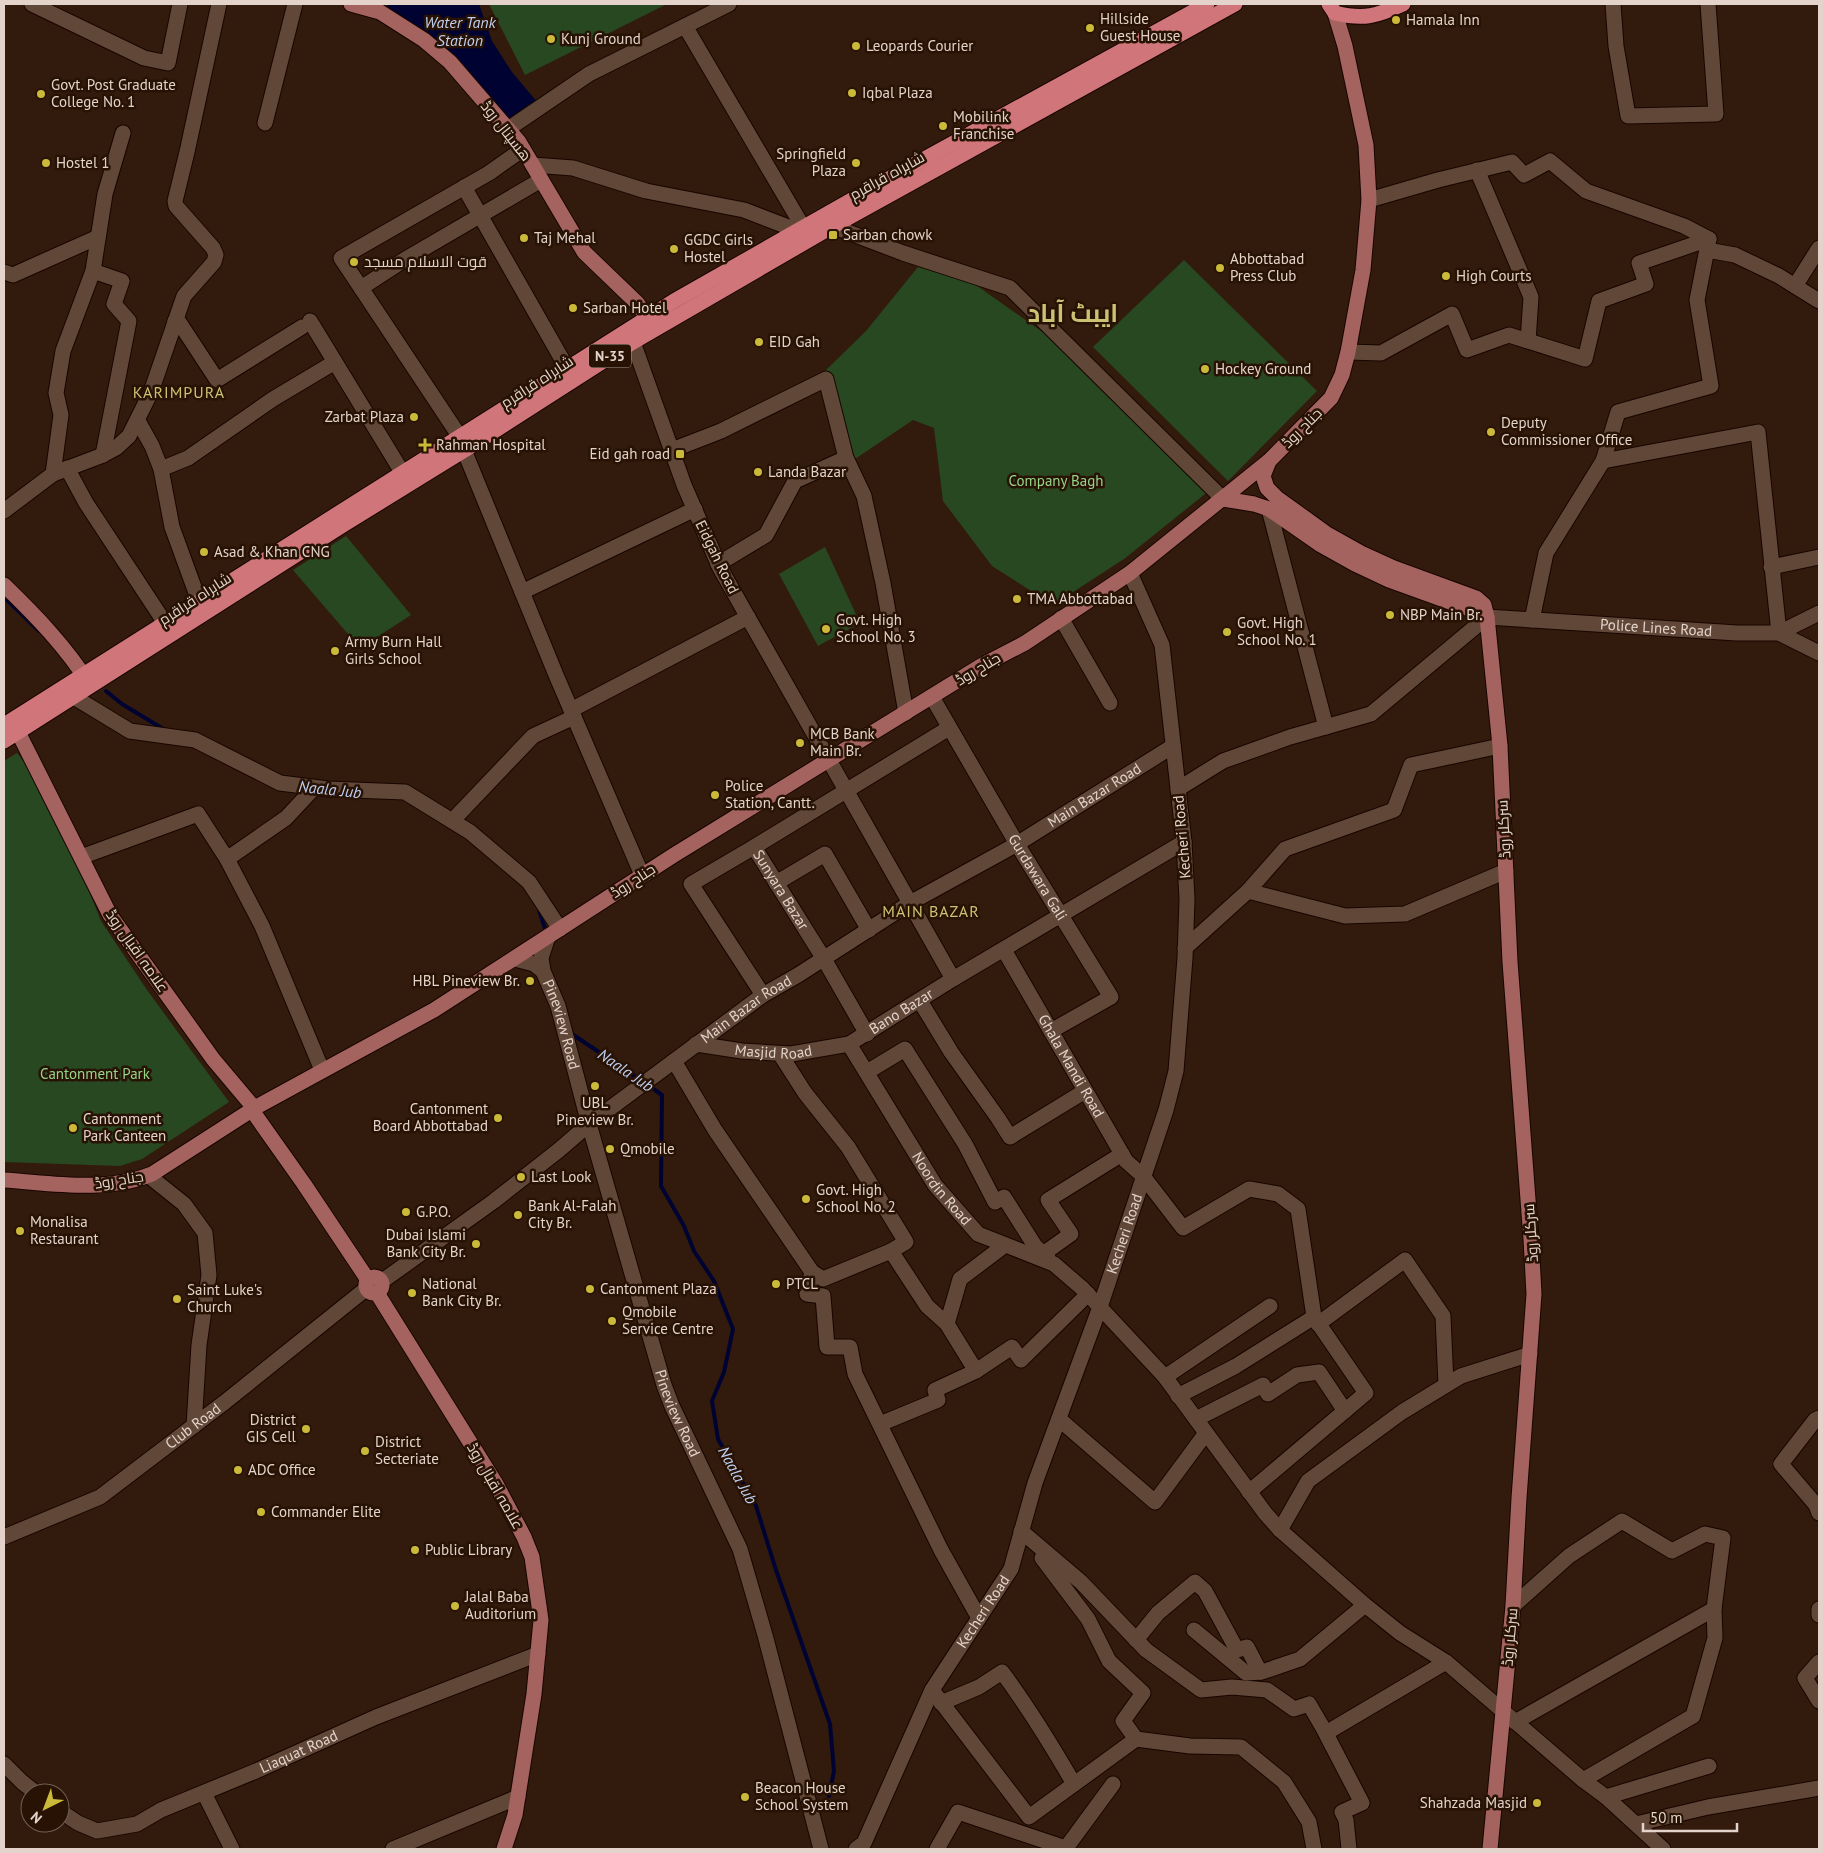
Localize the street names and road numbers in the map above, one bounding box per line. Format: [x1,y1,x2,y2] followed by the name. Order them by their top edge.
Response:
[476,97,536,165] street label: ھسپتال روڈ
[846,147,928,205] street label: شاہراہ قراقرم
[589,344,631,368] road number: N-35
[497,351,577,413] street label: شاہراہ قراقرم
[1278,404,1327,453] street label: جناح روڈ
[691,517,743,597] street label: Eidgah Road
[155,568,235,630] street label: شاہراہ قراقرم
[1600,614,1713,640] street label: Police Lines Road
[952,648,1005,691] street label: جناح روڈ
[1044,758,1145,831] street label: Main Bazar Road
[1168,795,1195,879] street label: Kecheri Road
[1492,799,1515,859] street label: سرکلر روڈ
[1004,830,1072,924] street label: Gurdawara Gali
[749,846,813,933] street label: Sunyara Bazar
[607,859,660,904] street label: جناح روڈ
[102,906,173,996] street label: علامہ اقبال روڈ
[696,971,795,1047] street label: Main Bazar Road
[539,976,584,1071] street label: Pineview Road
[865,984,936,1038] street label: Bano Bazar
[1034,1011,1109,1121] street label: Ghala Mandi Road
[733,1040,813,1063] street label: Masjid Road
[908,1148,976,1229] street label: Noordin Road
[93,1166,145,1195] street label: جناح روڈ
[1102,1191,1146,1276] street label: Kecheri Road
[1519,1203,1542,1263] street label: سرکلر روڈ
[651,1367,705,1460] street label: Pineview Road
[161,1399,224,1453] street label: Club Road
[463,1439,528,1532] street label: علامہ اقبال روڈ
[952,1571,1014,1652] street label: Kecheri Road
[1497,1607,1522,1667] street label: سرکلر روڈ
[256,1726,340,1777] street label: Liaquat Road

